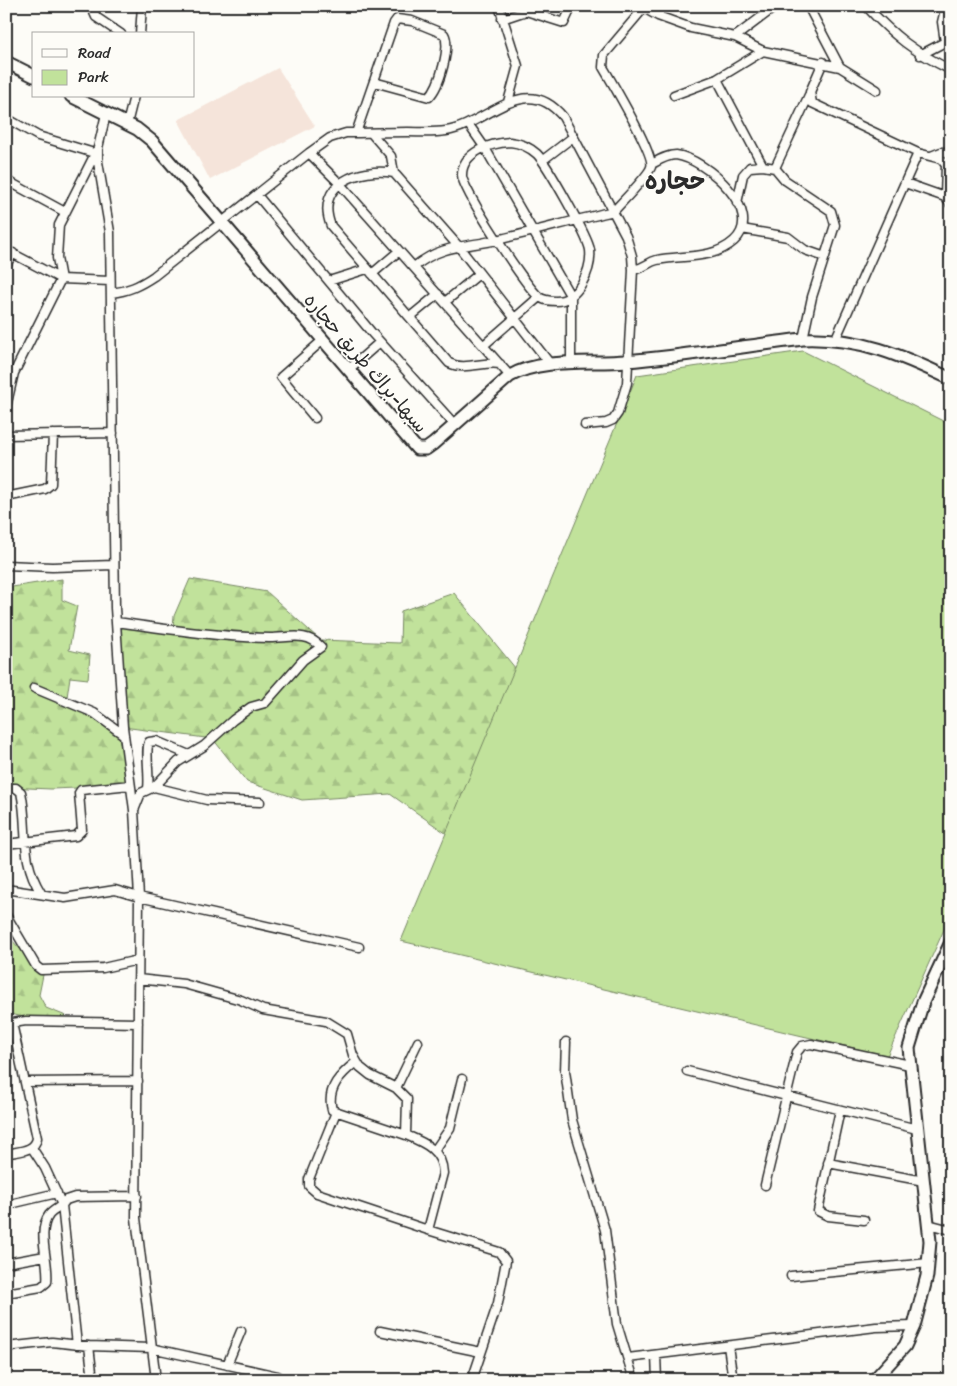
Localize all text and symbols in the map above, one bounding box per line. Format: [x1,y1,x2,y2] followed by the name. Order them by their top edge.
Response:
[32,32,195,98] legend
[78,40,111,66] text: Road
[78,64,109,90] text: Park
[645,160,705,202] district label: حجاره
[295,285,437,441] street label: سبها-براك طريق حجاره

